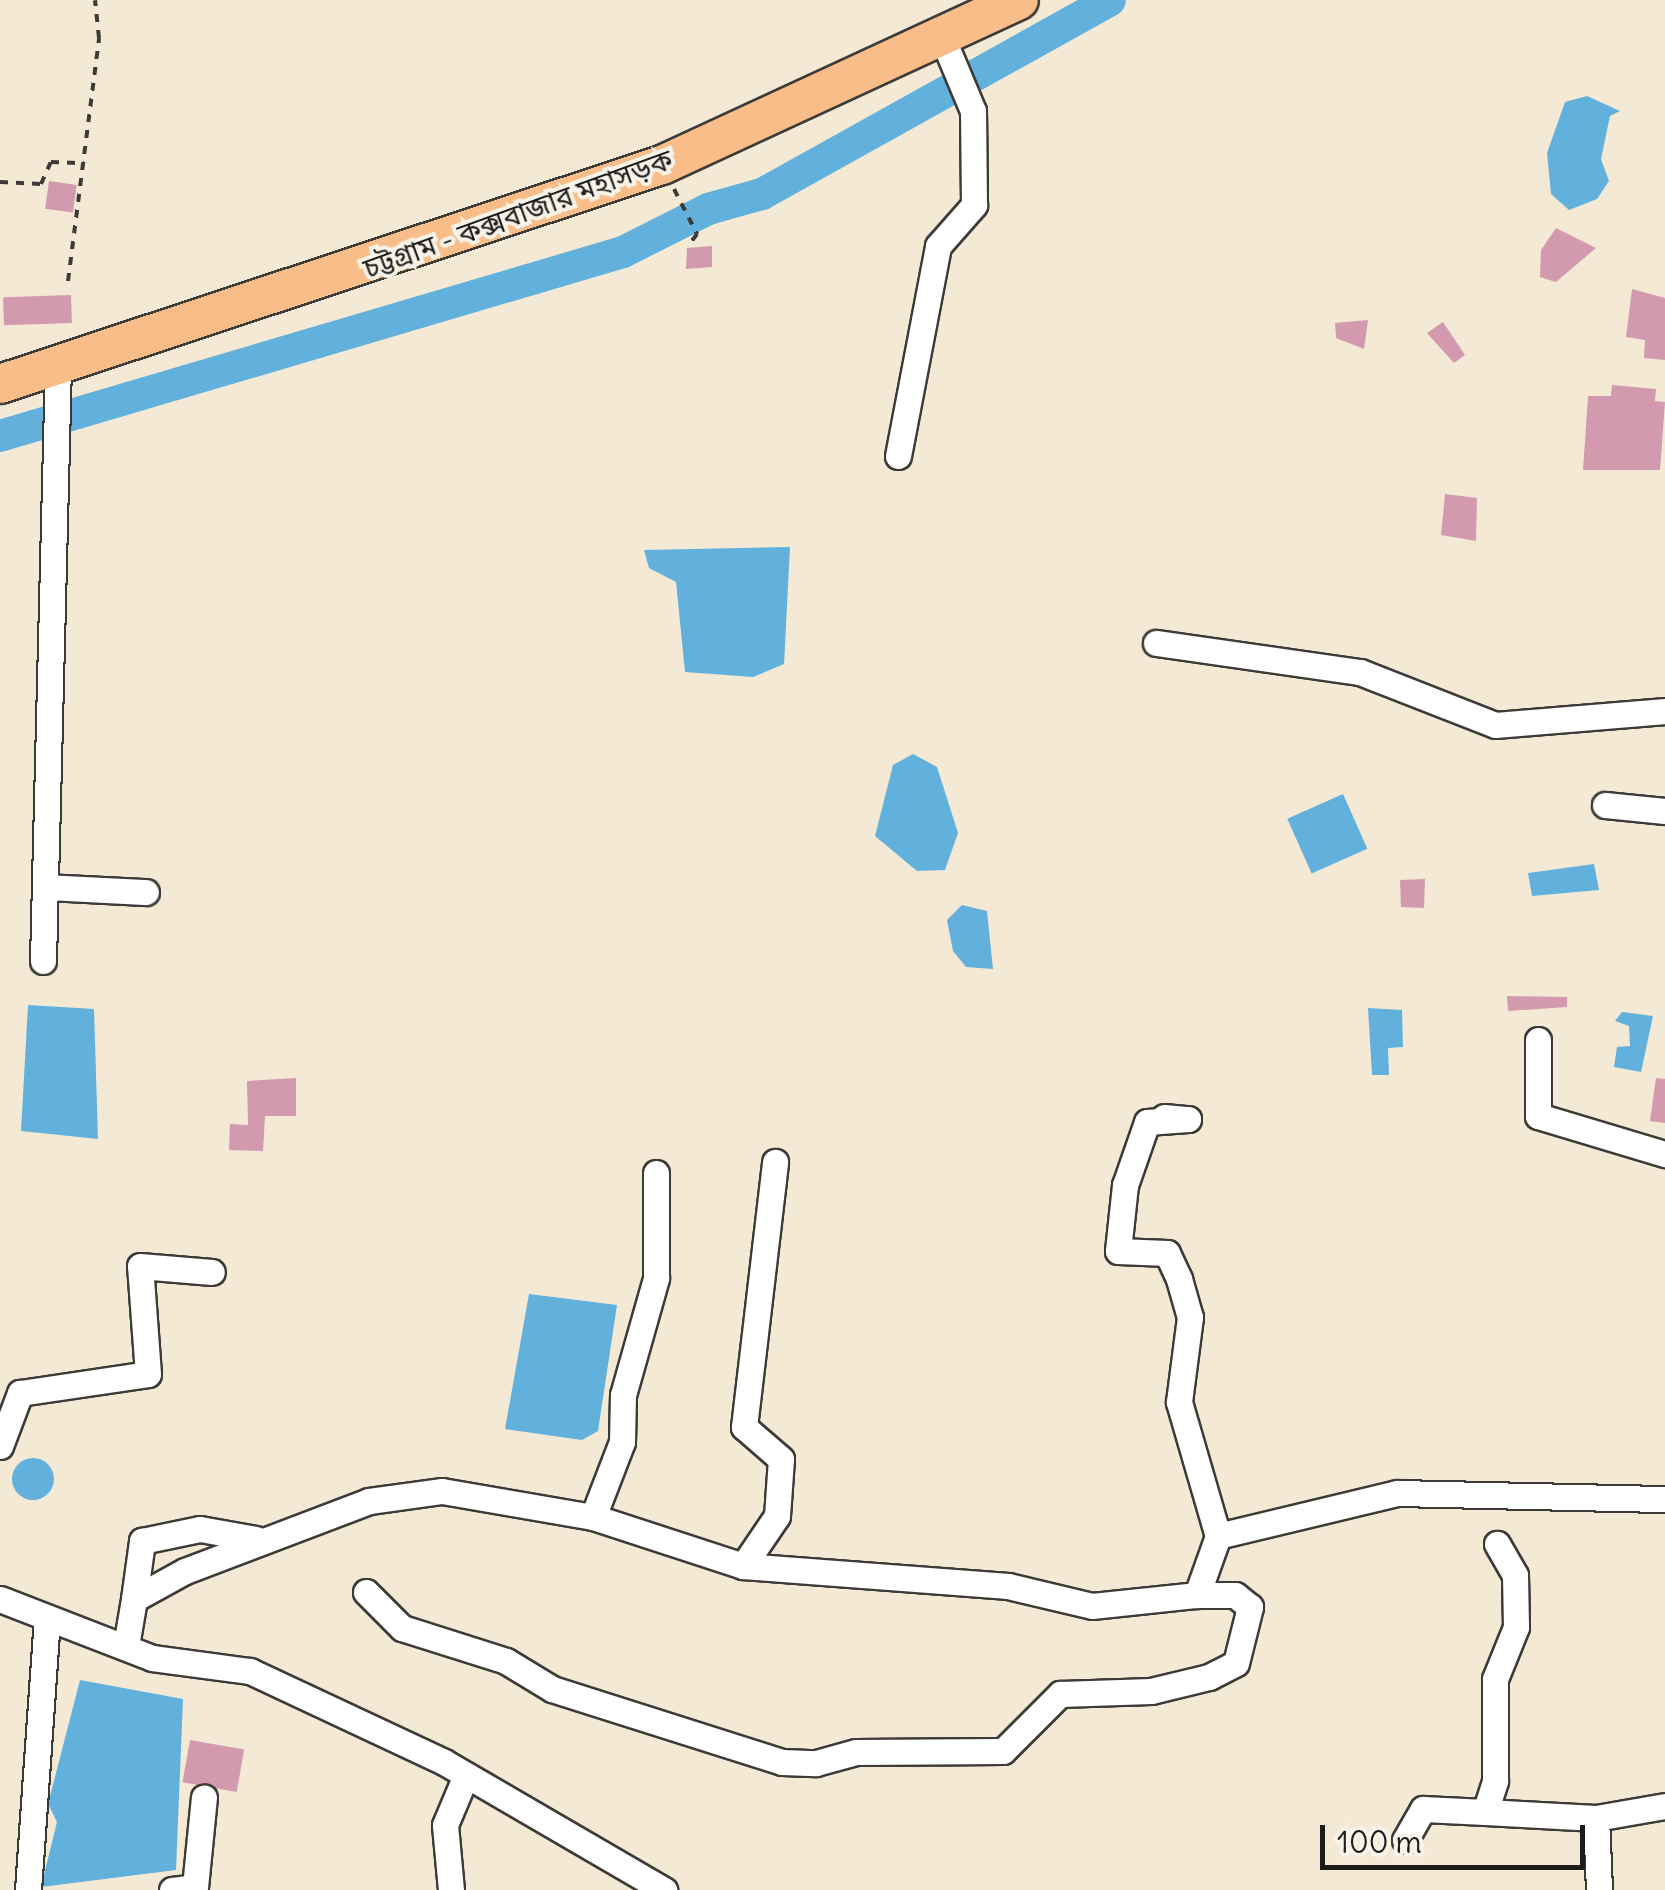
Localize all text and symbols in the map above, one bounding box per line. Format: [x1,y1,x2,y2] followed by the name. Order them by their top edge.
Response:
[359,142,677,286] street label: চট্টগ্রাম - কক্সবাজার মহাসড়ক
[1325,1805,1590,1867] scale bar
[1337,1823,1422,1861] text: 100 m

